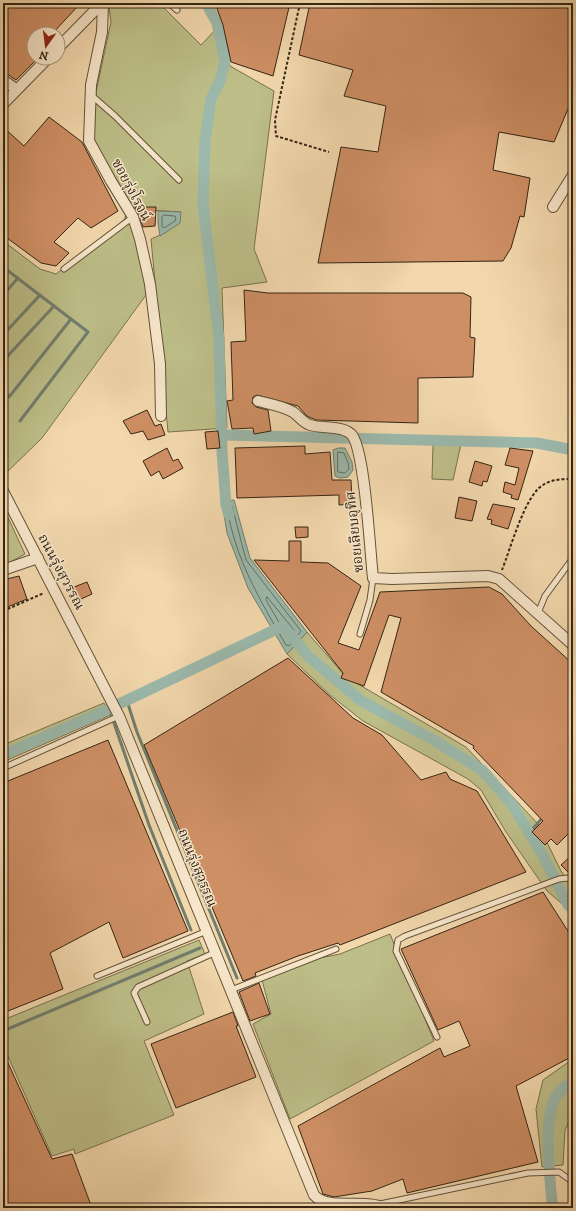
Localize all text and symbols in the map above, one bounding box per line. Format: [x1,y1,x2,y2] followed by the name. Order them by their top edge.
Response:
[26,26,66,66] north arrow
[38,47,50,63] text: N
[107,155,157,224] street label: ซอยรุ่งโรจน์
[342,490,368,574] street label: ซอยเลียบอุทิศ
[33,531,89,613] street label: ถนนรุ่งสุวรรณ
[173,826,221,910] street label: ถนนรุ่งสุวรรณ

